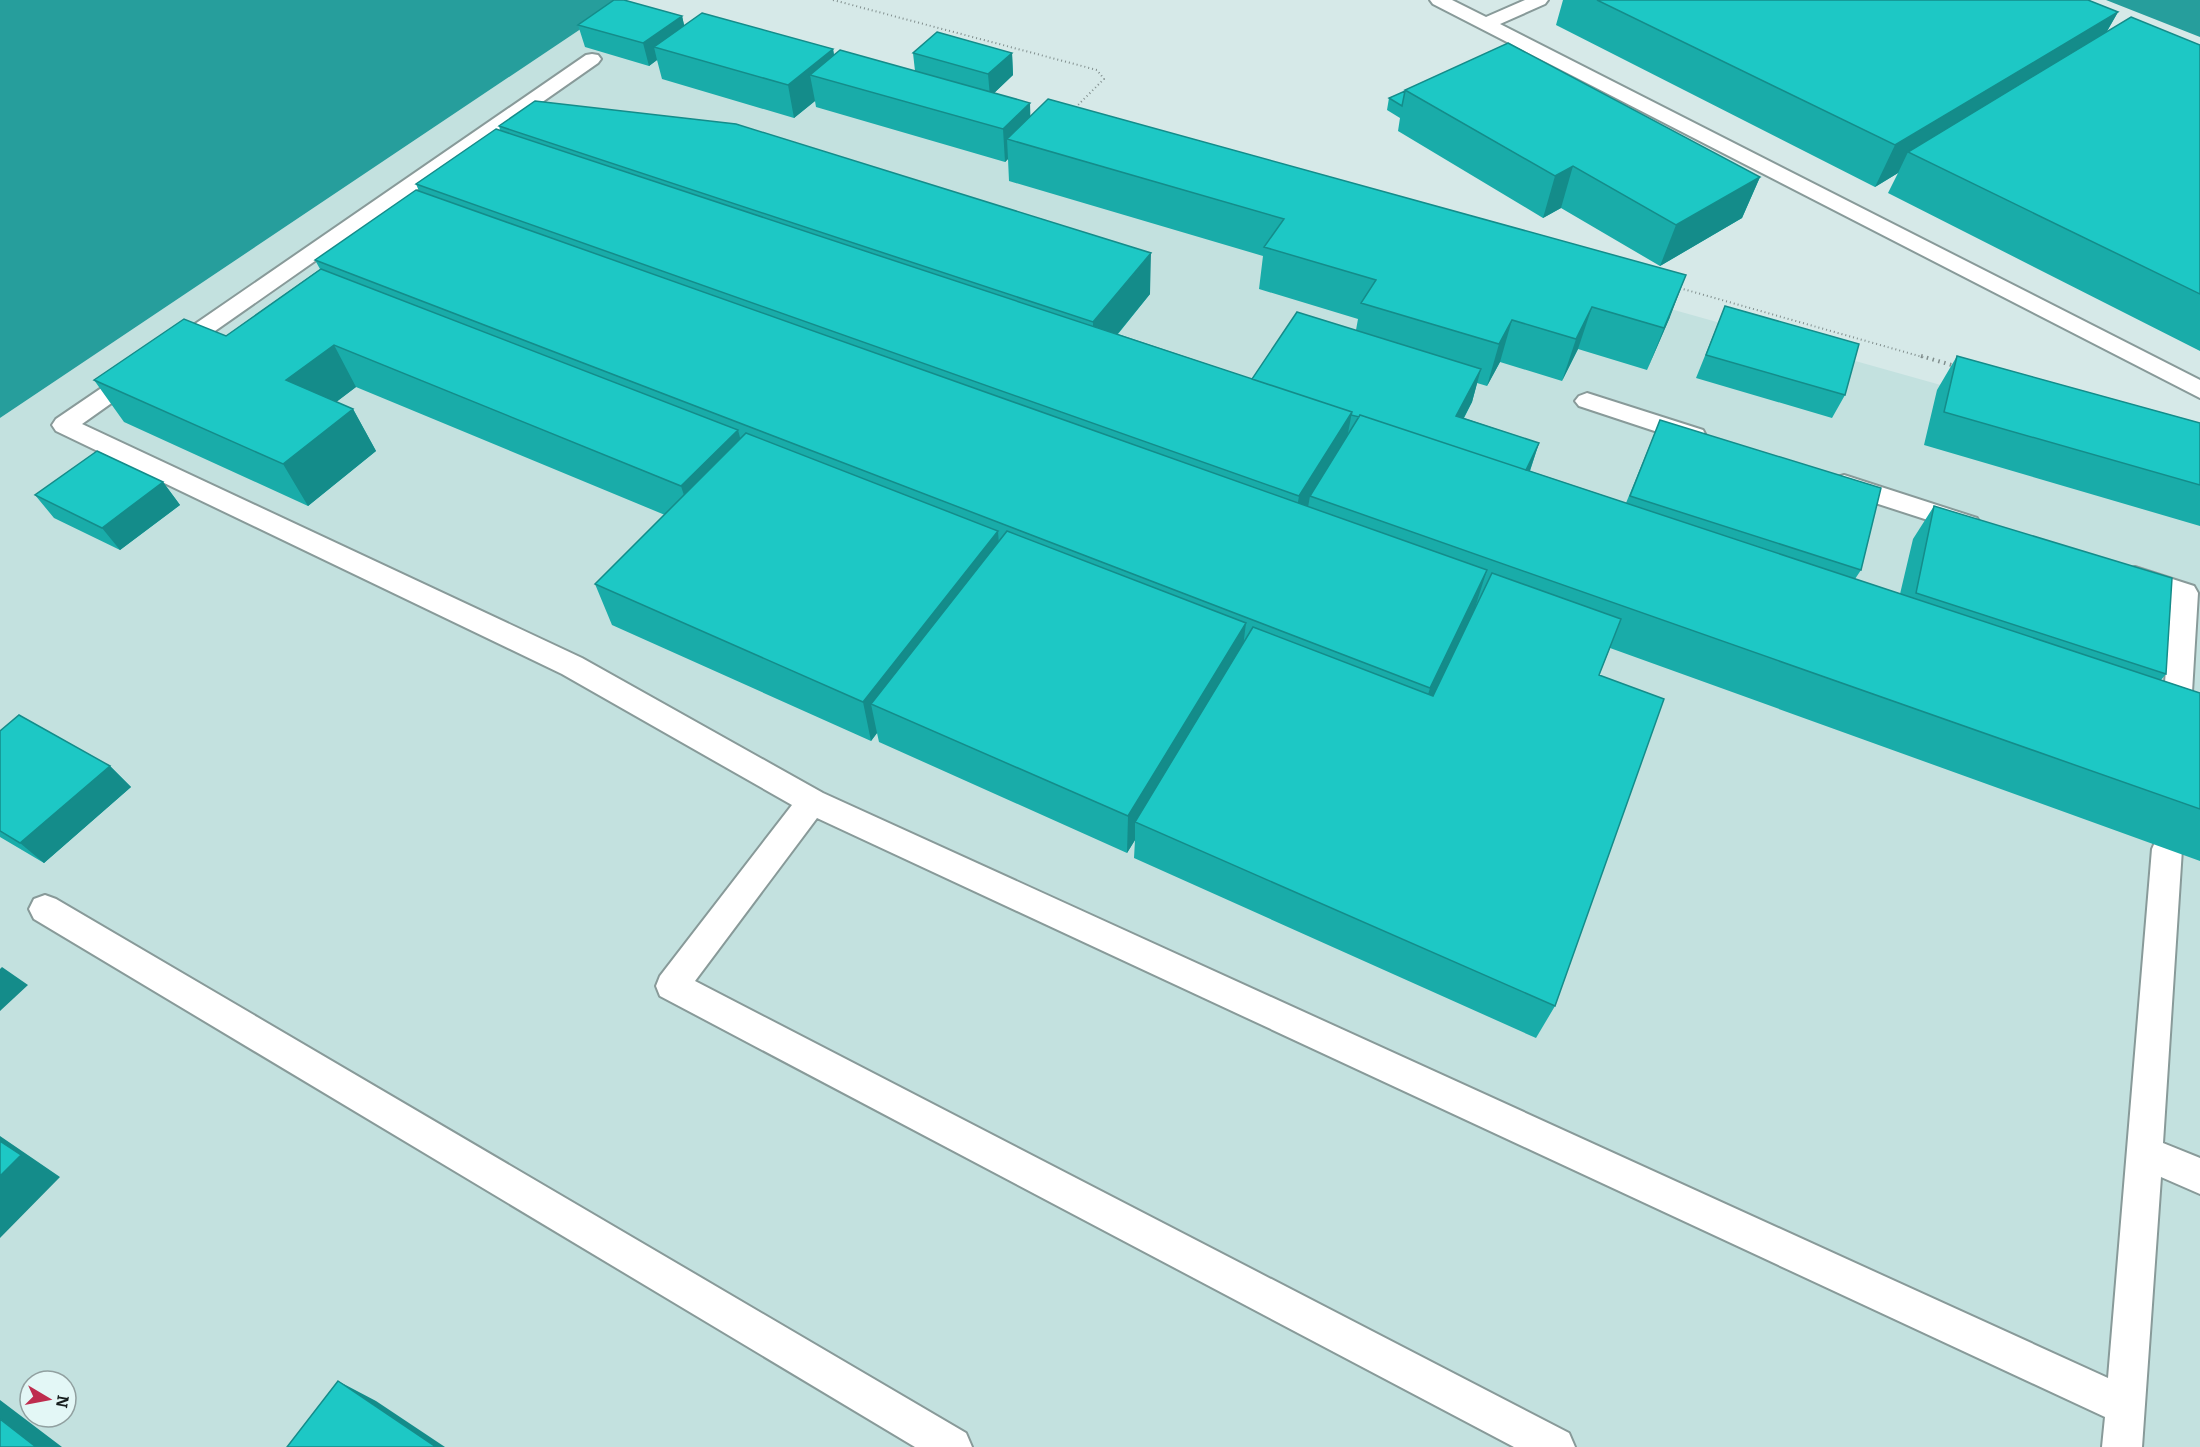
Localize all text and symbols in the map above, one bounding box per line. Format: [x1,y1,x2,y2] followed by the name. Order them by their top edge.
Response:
[18,1369,78,1429] north arrow
[52,1394,73,1409] text: N

